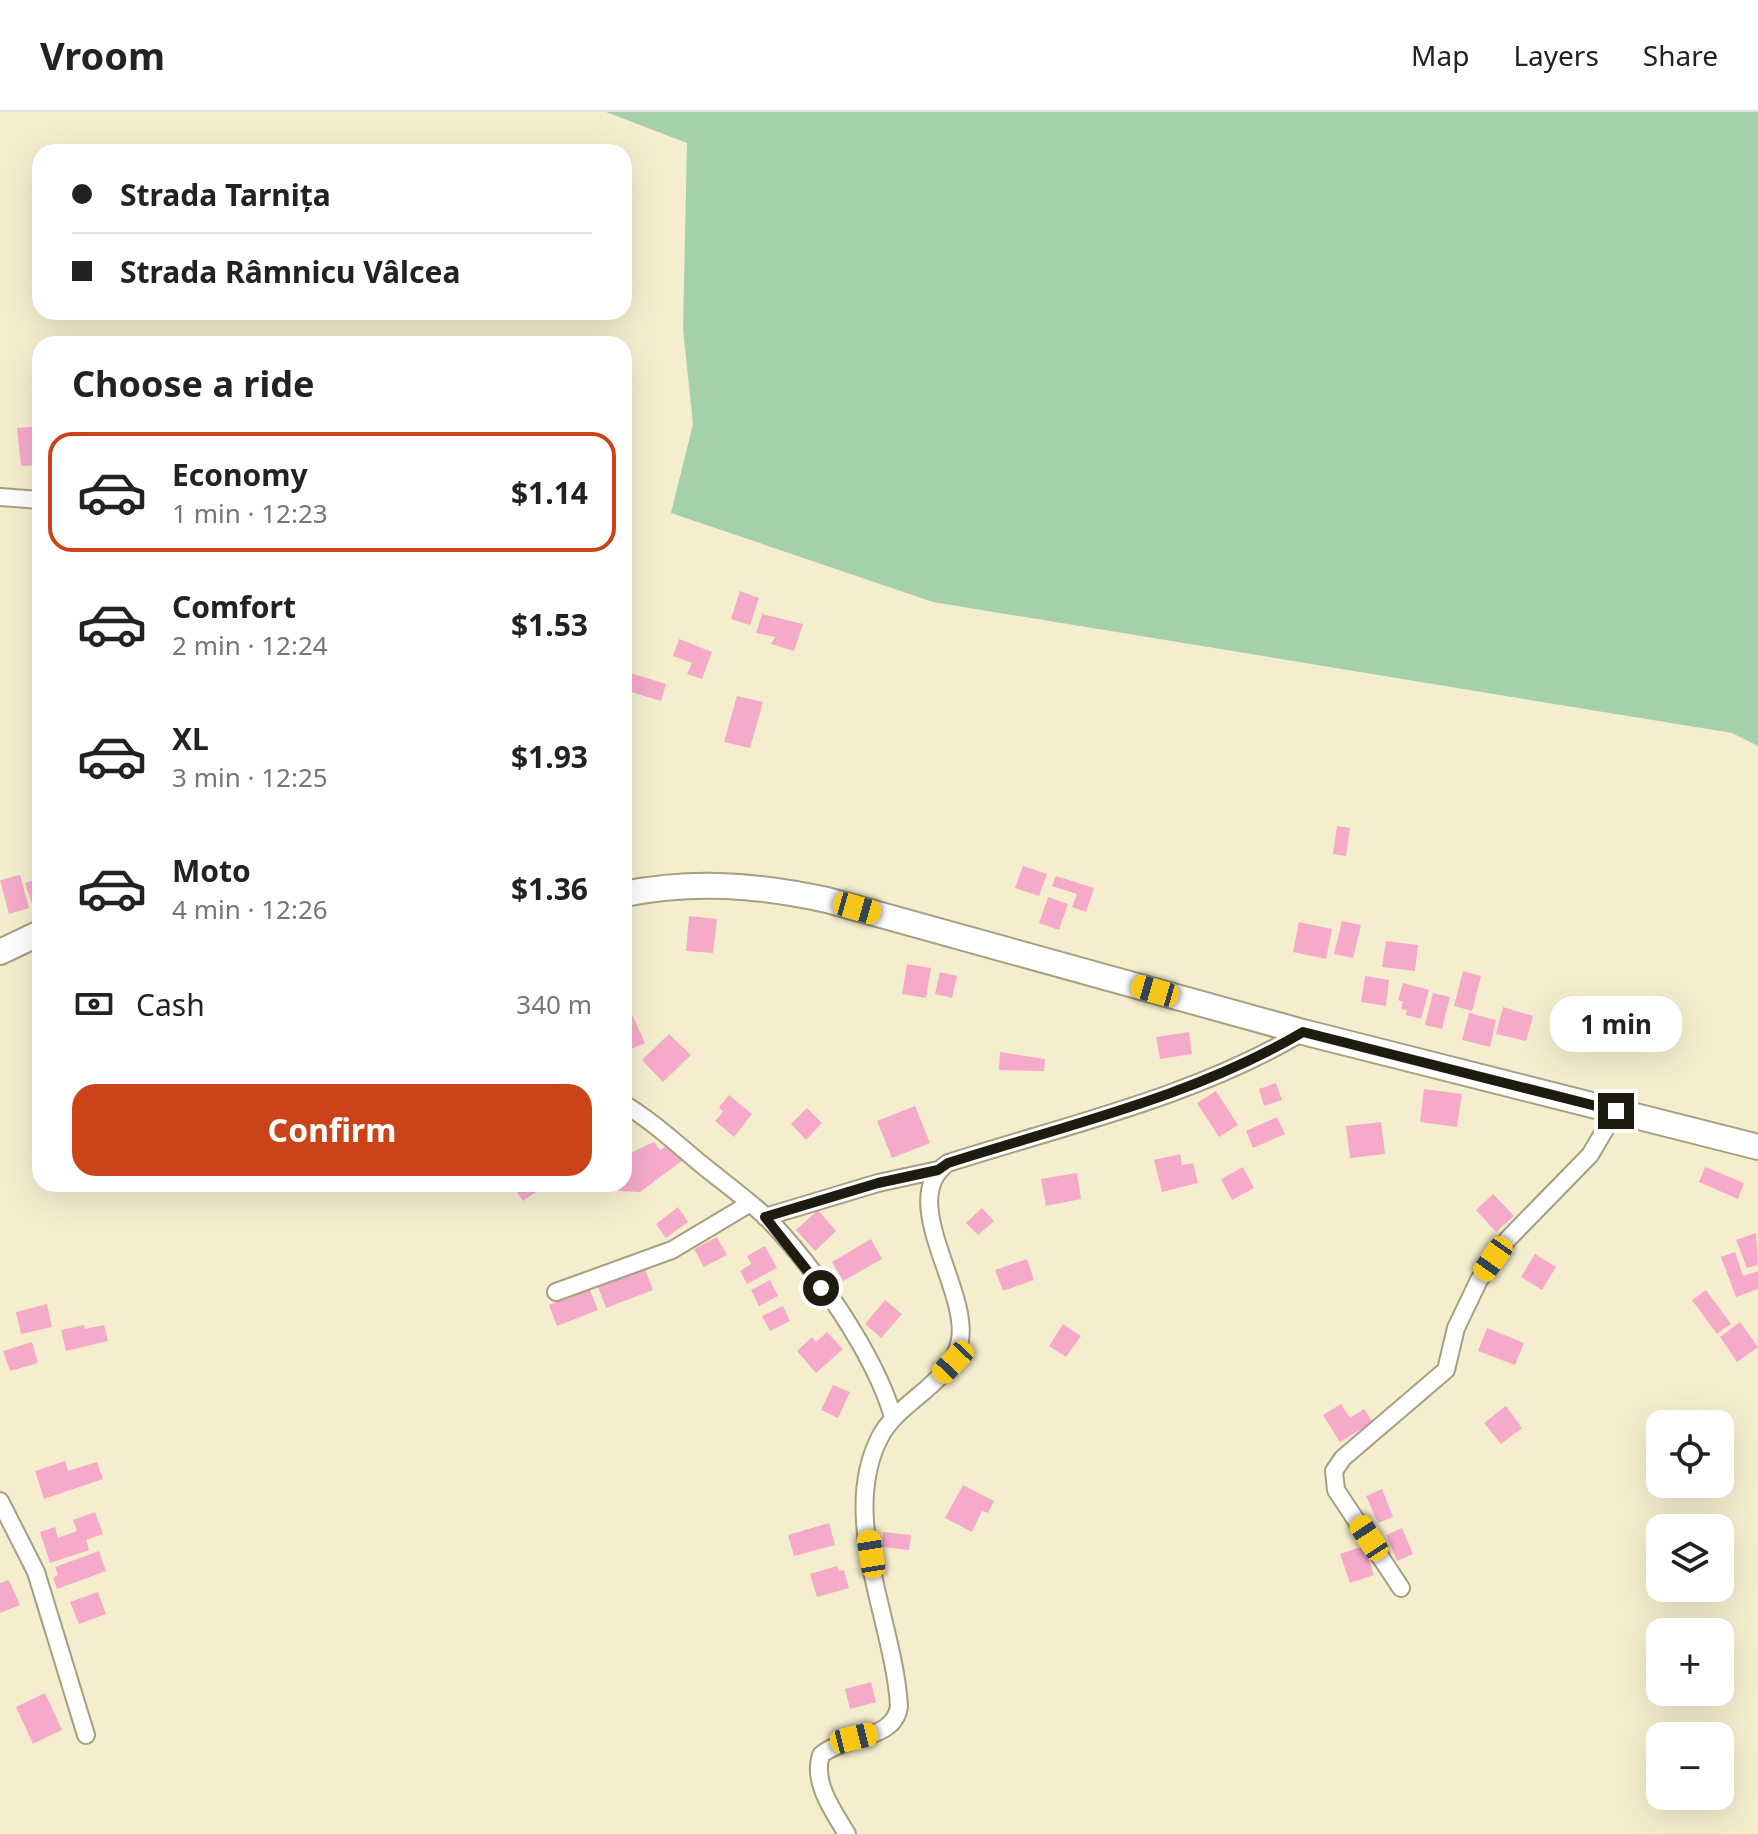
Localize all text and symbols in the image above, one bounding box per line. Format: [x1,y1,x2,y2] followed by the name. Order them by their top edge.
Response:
[40,29,165,81] text: Vroom
[1411,36,1469,74] text: Map
[1513,36,1599,74] text: Layers
[1643,36,1718,74] text: Share
[120,174,331,215] text: Strada Tarnița
[120,251,460,292] text: Strada Râmnicu Vâlcea
[72,359,314,408] text: Choose a ride
[172,454,308,495] text: Economy
[76,456,148,528] icon: car
[511,472,588,513] text: $1.14
[172,495,328,531] text: 1 min · 12:23
[172,586,296,627] text: Comfort
[76,588,148,660] icon: car
[511,604,588,645] text: $1.53
[172,627,328,663] text: 2 min · 12:24
[172,718,209,759] text: XL
[76,720,148,792] icon: car
[511,736,588,777] text: $1.93
[172,759,328,795] text: 3 min · 12:25
[172,850,251,891] text: Moto
[76,852,148,924] icon: car
[511,868,588,909] text: $1.36
[831,890,883,926] car
[172,891,328,927] text: 4 min · 12:26
[1129,973,1181,1009] car
[72,982,116,1026] icon: cash
[136,984,205,1025] text: Cash
[516,986,592,1022] text: 340 m
[1550,995,1682,1051] callout: 1 min
[1580,1006,1652,1042] text: 1 min
[72,1084,592,1176] button: Confirm
[1598,1093,1634,1129] route end
[1469,1232,1517,1286] car
[803,1270,839,1306] route start
[928,1336,978,1388] car
[1646,1410,1734,1810] map controls
[1646,1410,1734,1498] button: locate
[1346,1511,1392,1565] car
[1646,1514,1734,1602] button: layers
[855,1528,887,1580] car
[1646,1618,1734,1706] button: +
[828,1721,880,1755] car
[1646,1722,1734,1810] button: −

